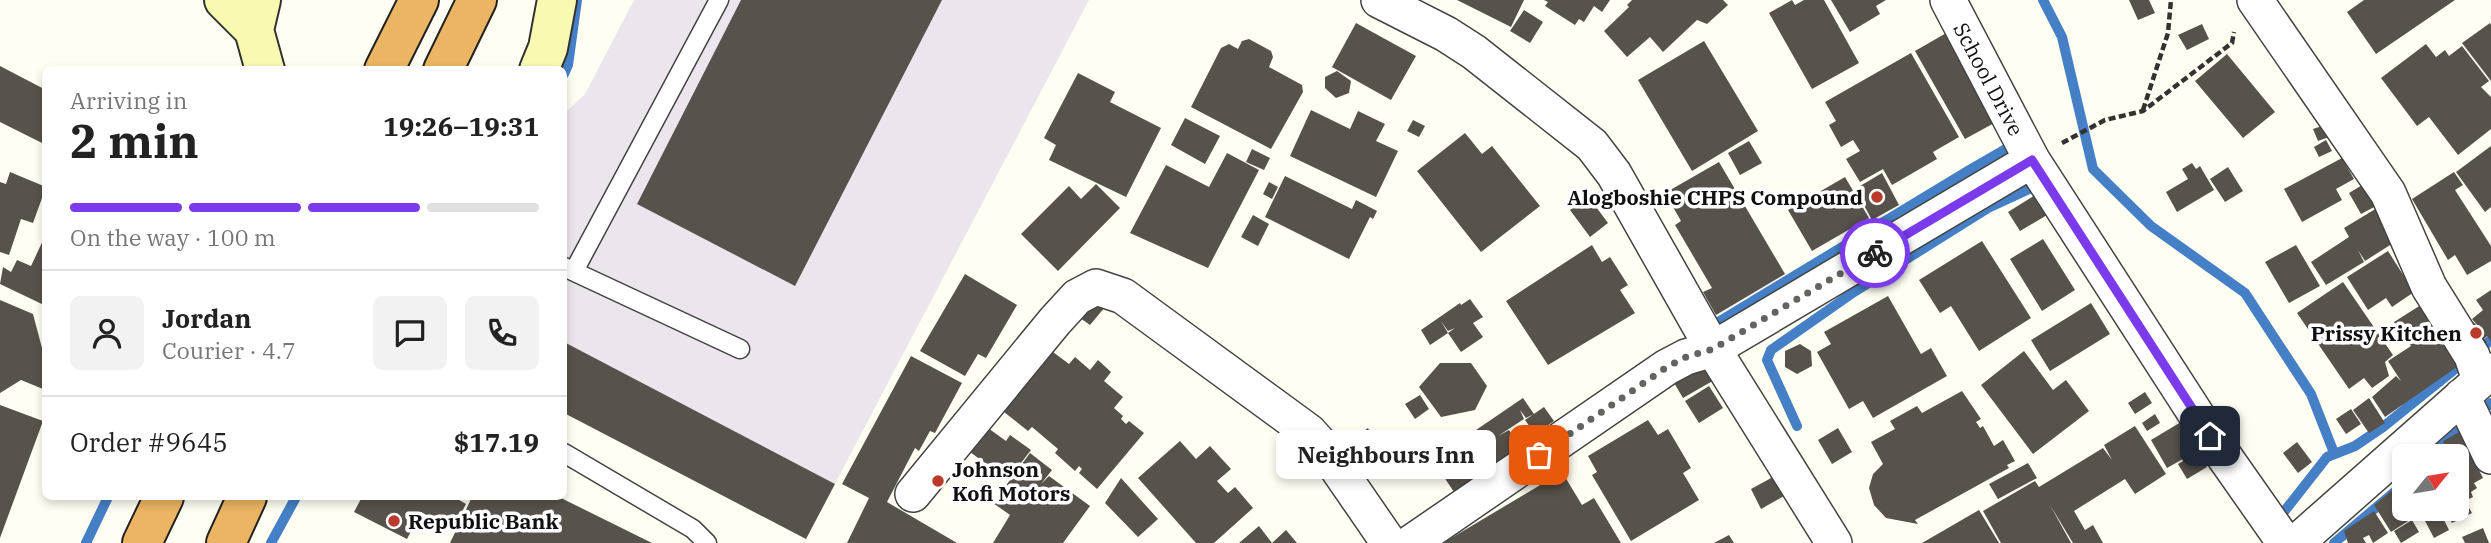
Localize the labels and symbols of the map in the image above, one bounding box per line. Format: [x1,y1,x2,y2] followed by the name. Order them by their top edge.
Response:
[1947,18,2031,140] street label: School Drive
[1567,183,1863,211] place label: Alogboshie CHPS Compound
[1869,189,1885,205] marker: Alogboshie CHPS Compound
[1840,218,1910,288] courier
[2311,319,2462,347] place label: Prissy Kitchen
[2468,325,2484,341] marker: Prissy Kitchen
[2180,406,2240,466] pin
[1509,425,1569,485] pin
[1276,430,1497,480] callout: Neighbours Inn
[2392,444,2469,522] north arrow
[952,455,1070,507] place label: Johnson Kofi Motors
[930,473,946,489] marker: Johnson Kofi Motors
[408,507,559,535] place label: Republic Bank
[386,513,402,529] marker: Republic Bank

